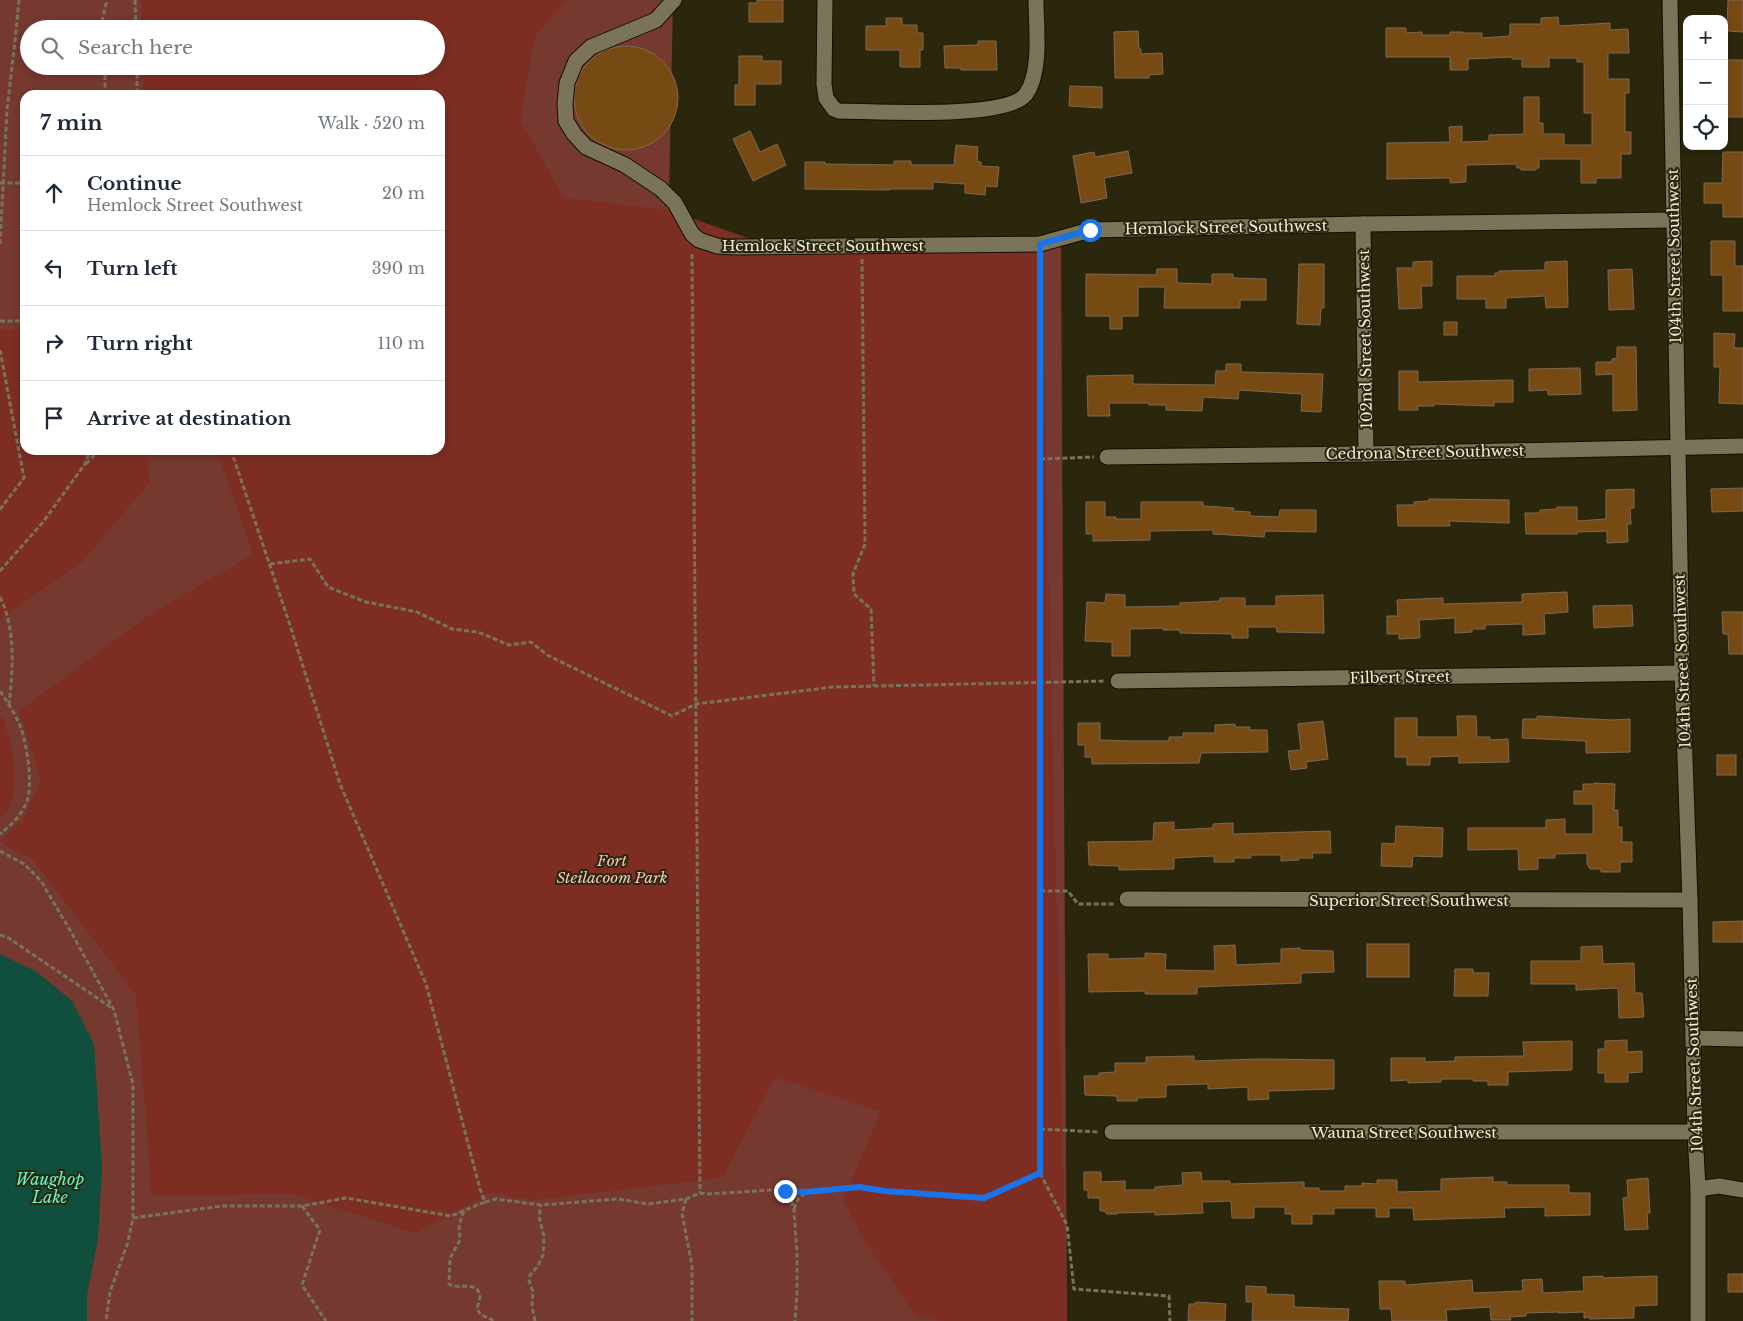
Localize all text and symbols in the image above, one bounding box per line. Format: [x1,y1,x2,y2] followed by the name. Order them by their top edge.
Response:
[1683,15,1728,150] map controls
[1683,15,1728,60] button: +
[20,20,445,75] search box
[38,34,66,62] icon: search
[78,36,193,59] text: Search here
[1683,60,1728,105] button: −
[1683,105,1728,150] button: locate
[40,110,103,136] text: 7 min
[318,113,425,133] text: Walk · 520 m
[1663,168,1685,344] street label: 104th Street Southwest
[87,172,182,195] text: Continue
[40,179,68,207] icon: ahead
[382,183,425,203] text: 20 m
[87,195,303,215] text: Hemlock Street Southwest
[1125,216,1328,238] street label: Hemlock Street Southwest
[1079,219,1102,242] route start
[722,236,925,255] street label: Hemlock Street Southwest
[1354,249,1376,429] street label: 102nd Street Southwest
[40,254,68,282] icon: left
[87,257,178,280] text: Turn left
[372,258,425,278] text: 390 m
[40,329,68,357] icon: right
[87,332,193,355] text: Turn right
[378,333,425,353] text: 110 m
[40,404,68,432] icon: arrive
[87,407,291,430] text: Arrive at destination
[1326,441,1525,463] street label: Cedrona Street Southwest
[1669,573,1695,749] street label: 104th Street Southwest
[1349,667,1451,687] street label: Filbert Street
[556,851,668,887] park label: Fort Steilacoom Park
[1309,891,1509,910] street label: Superior Street Southwest
[1681,977,1707,1153] street label: 104th Street Southwest
[1310,1123,1497,1142] street label: Wauna Street Southwest
[16,1169,84,1207] water label: Waughop Lake
[774,1180,797,1203] route end

